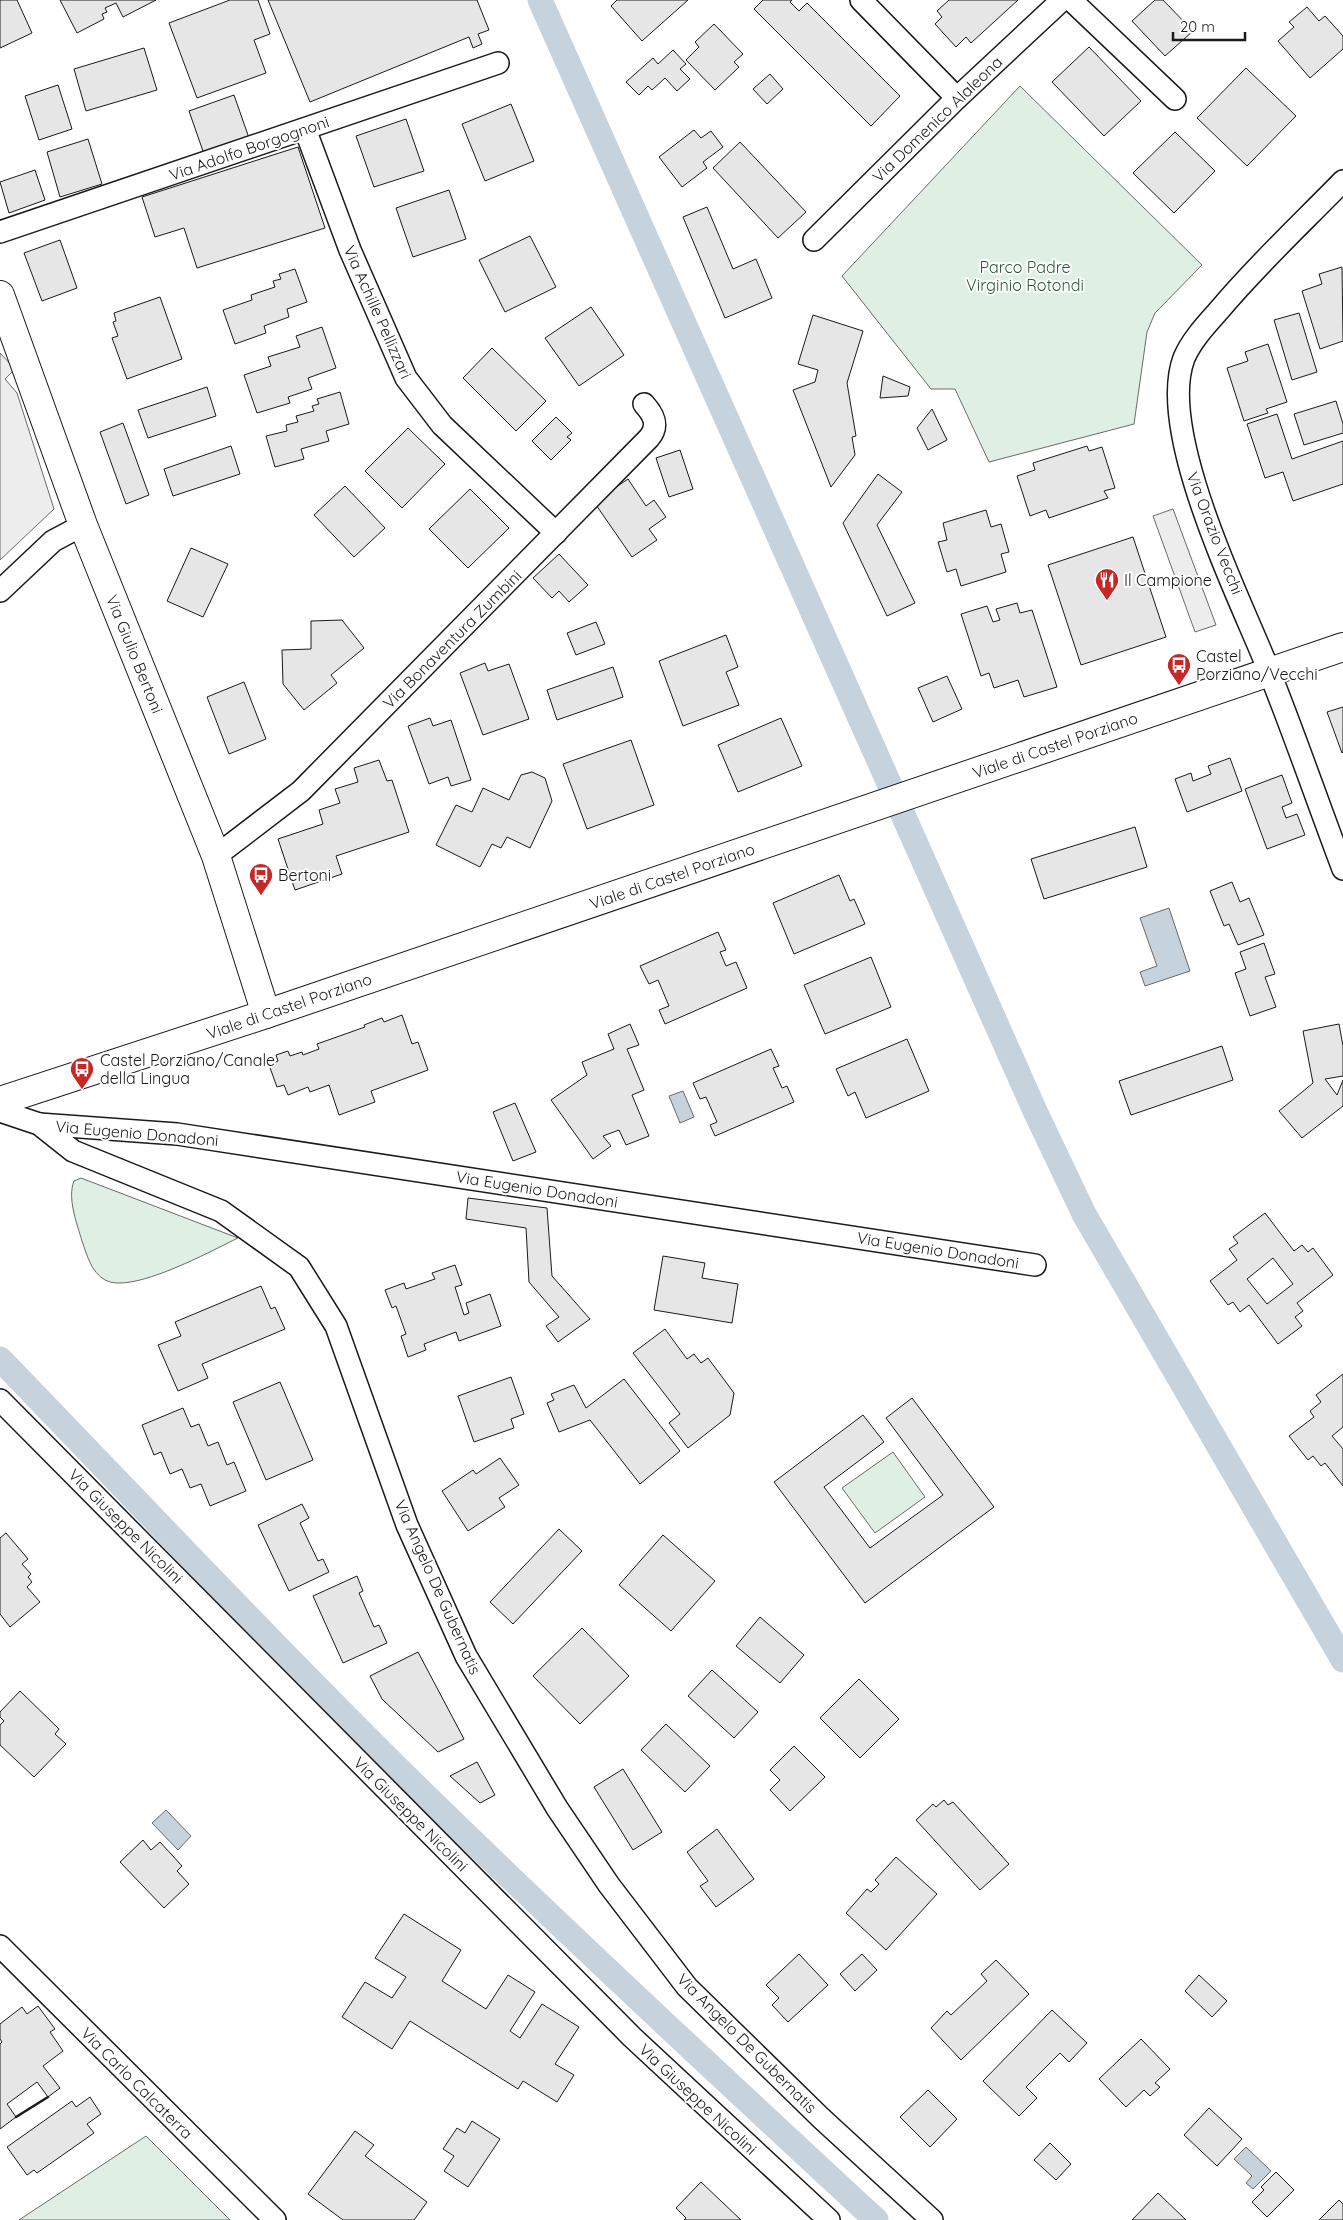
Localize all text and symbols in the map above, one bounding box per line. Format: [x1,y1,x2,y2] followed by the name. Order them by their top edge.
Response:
[1173,10,1246,42] scale bar
[1180,17,1215,36] text: 20 m
[868,52,1006,186] street label: Via Domenico Alaleona
[167,111,331,185] street label: Via Adolfo Borgognoni
[340,242,416,382] street label: Via Achille Pellizzari
[966,257,1084,295] park label: Parco Padre Virginio Rotondi
[1182,469,1248,597] street label: Via Orazio Vecchi
[378,565,526,713] street label: Via Bonaventura Zumbini
[1094,567,1120,601] restaurant icon: Il Campione
[1124,570,1212,590] place label: Il Campione
[102,592,168,716] street label: Via Giulio Bertoni
[1196,646,1318,684] place label: Castel Porziano/Vecchi
[1166,652,1192,686] bus stop icon: Castel Porziano/Vecchi
[970,707,1140,783] street label: Viale di Castel Porziano
[587,838,757,914] street label: Viale di Castel Porziano
[248,862,274,896] bus stop icon: Bertoni
[278,865,331,885] place label: Bertoni
[204,968,374,1044] street label: Viale di Castel Porziano
[100,1050,275,1088] place label: Castel Porziano/Canale della Lingua
[69,1056,95,1090] bus stop icon: Castel Porziano/Canale della Lingua
[55,1116,219,1150] street label: Via Eugenio Donadoni
[455,1166,619,1212] street label: Via Eugenio Donadoni
[856,1227,1020,1273] street label: Via Eugenio Donadoni
[65,1465,187,1587] street label: Via Giuseppe Nicolini
[390,1496,486,1678] street label: Via Angelo De Gubernatis
[350,1753,472,1875] street label: Via Giuseppe Nicolini
[673,1969,821,2117] street label: Via Angelo De Gubernatis
[77,2023,197,2143] street label: Via Carlo Calcaterra
[635,2039,761,2159] street label: Via Giuseppe Nicolini

